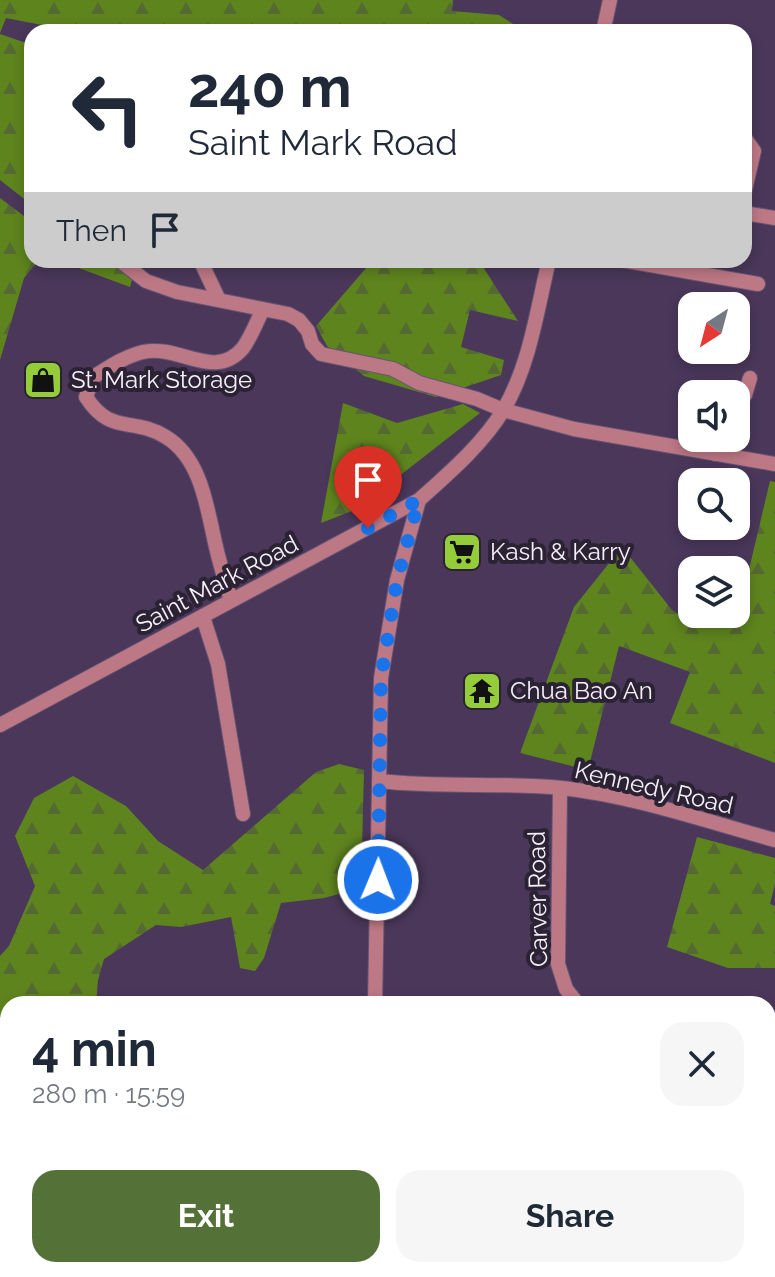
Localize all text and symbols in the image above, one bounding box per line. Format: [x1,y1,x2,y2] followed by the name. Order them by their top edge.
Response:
[188,54,352,120] text: 240 m
[56,56,160,160] icon: left
[188,121,458,163] text: Saint Mark Road
[143,208,187,252] icon: arrive
[56,213,127,248] text: Then
[678,292,750,364] north arrow
[678,292,750,628] map controls
[22,359,64,401] shop icon: St. Mark Storage
[71,365,252,394] place label: St. Mark Storage
[678,380,750,452] button: sound
[334,446,402,528] pin
[346,458,390,502] icon: arrive
[678,468,750,540] button: search
[131,529,303,639] street label: Saint Mark Road
[441,531,483,573] supermarket icon: Kash & Karry
[490,537,631,566] place label: Kash & Karry
[678,556,750,628] button: layers
[461,670,503,712] temple icon: Chua Bao An
[510,676,653,705] place label: Chua Bao An
[572,755,736,820] street label: Kennedy Road
[522,831,553,967] street label: Carver Road
[336,838,420,922] position arrow
[32,1021,157,1077] text: 4 min
[660,1022,744,1106] button: close
[32,1079,185,1109] text: 280 m · 15:59
[32,1170,380,1262] button: Exit
[396,1170,744,1262] button: Share

